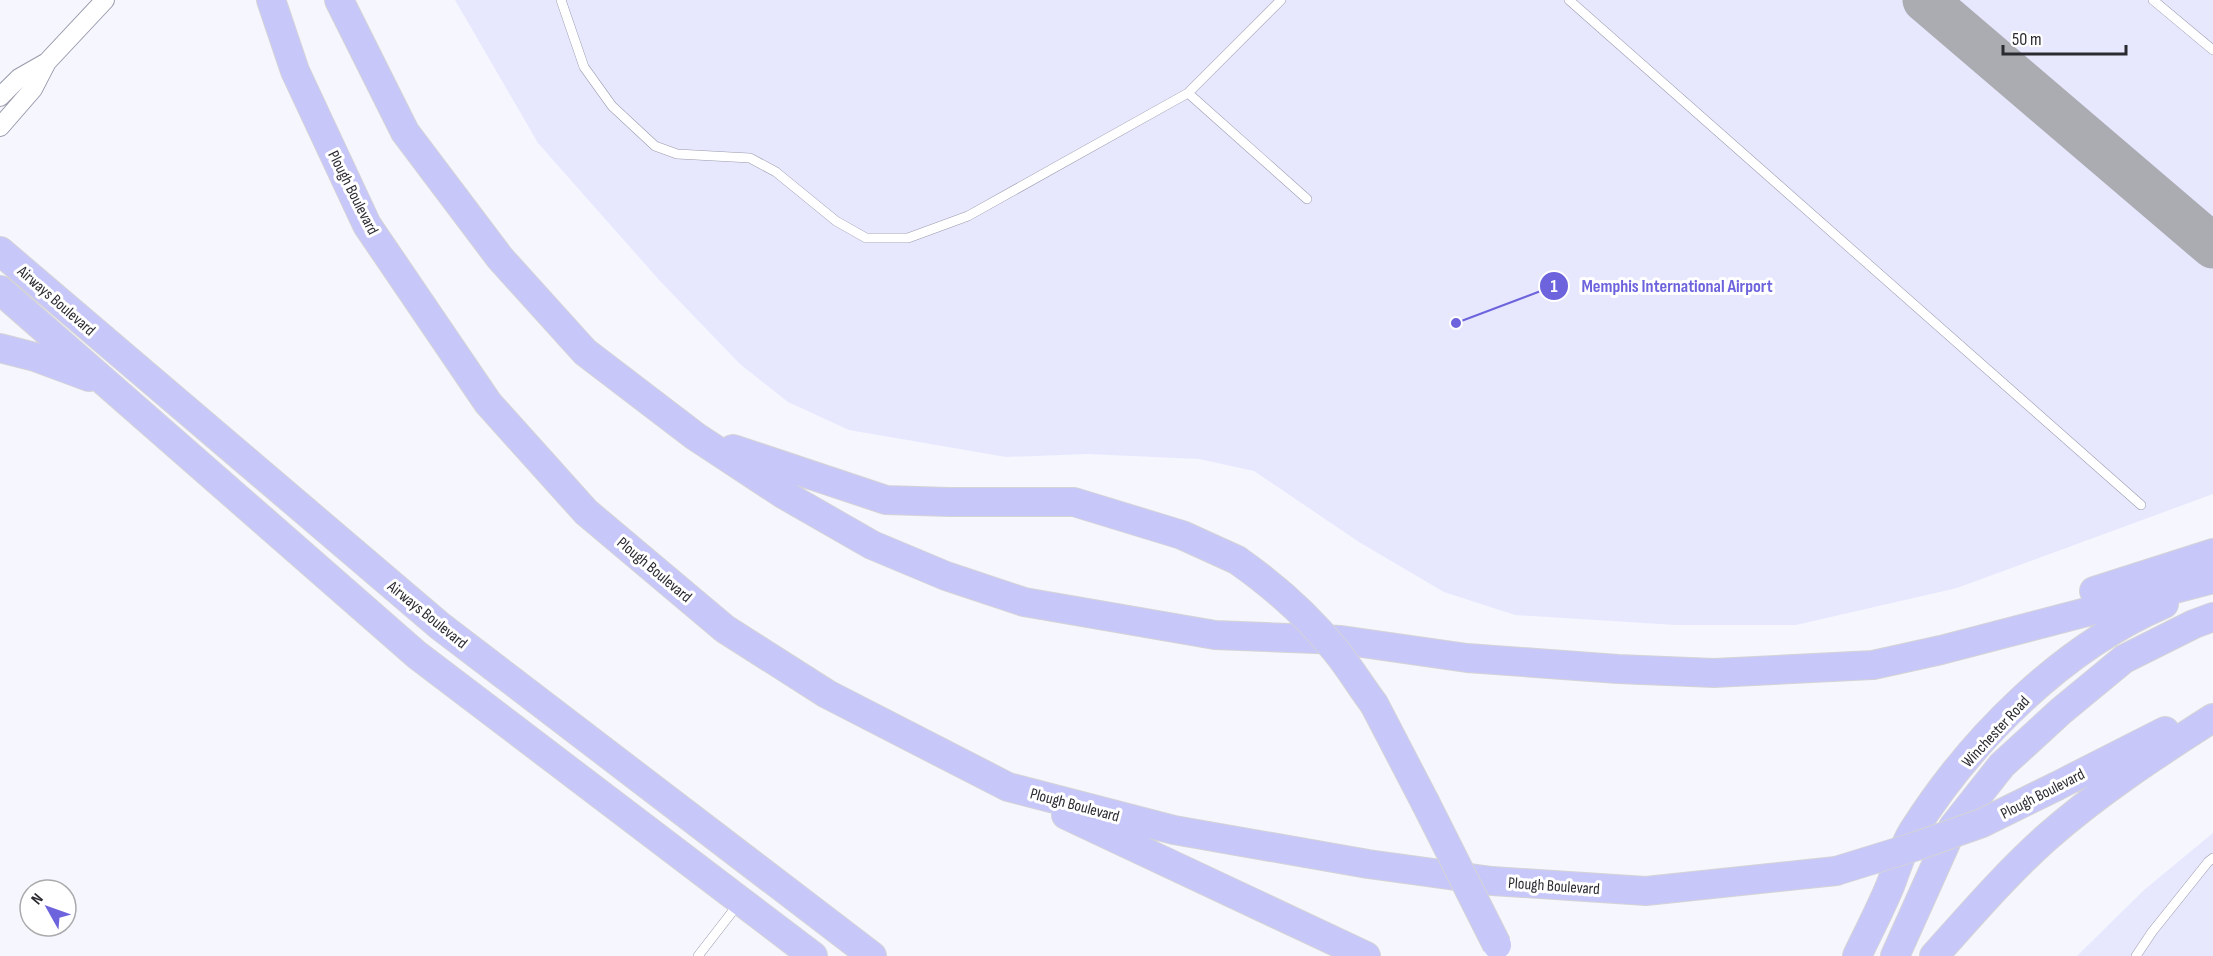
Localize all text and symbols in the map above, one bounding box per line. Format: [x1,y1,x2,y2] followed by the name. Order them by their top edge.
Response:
[2003,18,2126,56] scale bar
[2012,29,2042,50] text: 50 m
[323,148,382,238] street label: Plough Boulevard
[12,262,99,340] street label: Airways Boulevard
[1539,268,1785,304] callout: Memphis International Airport
[1550,276,1558,297] text: 1
[1581,276,1773,297] text: Memphis International Airport
[613,533,695,607] street label: Plough Boulevard
[383,577,471,653] street label: Airways Boulevard
[1958,692,2034,772] street label: Winchester Road
[1998,765,2088,824] street label: Plough Boulevard
[1028,784,1121,826] street label: Plough Boulevard
[1507,874,1600,899] street label: Plough Boulevard
[18,878,78,938] north arrow
[28,890,48,909] text: N

